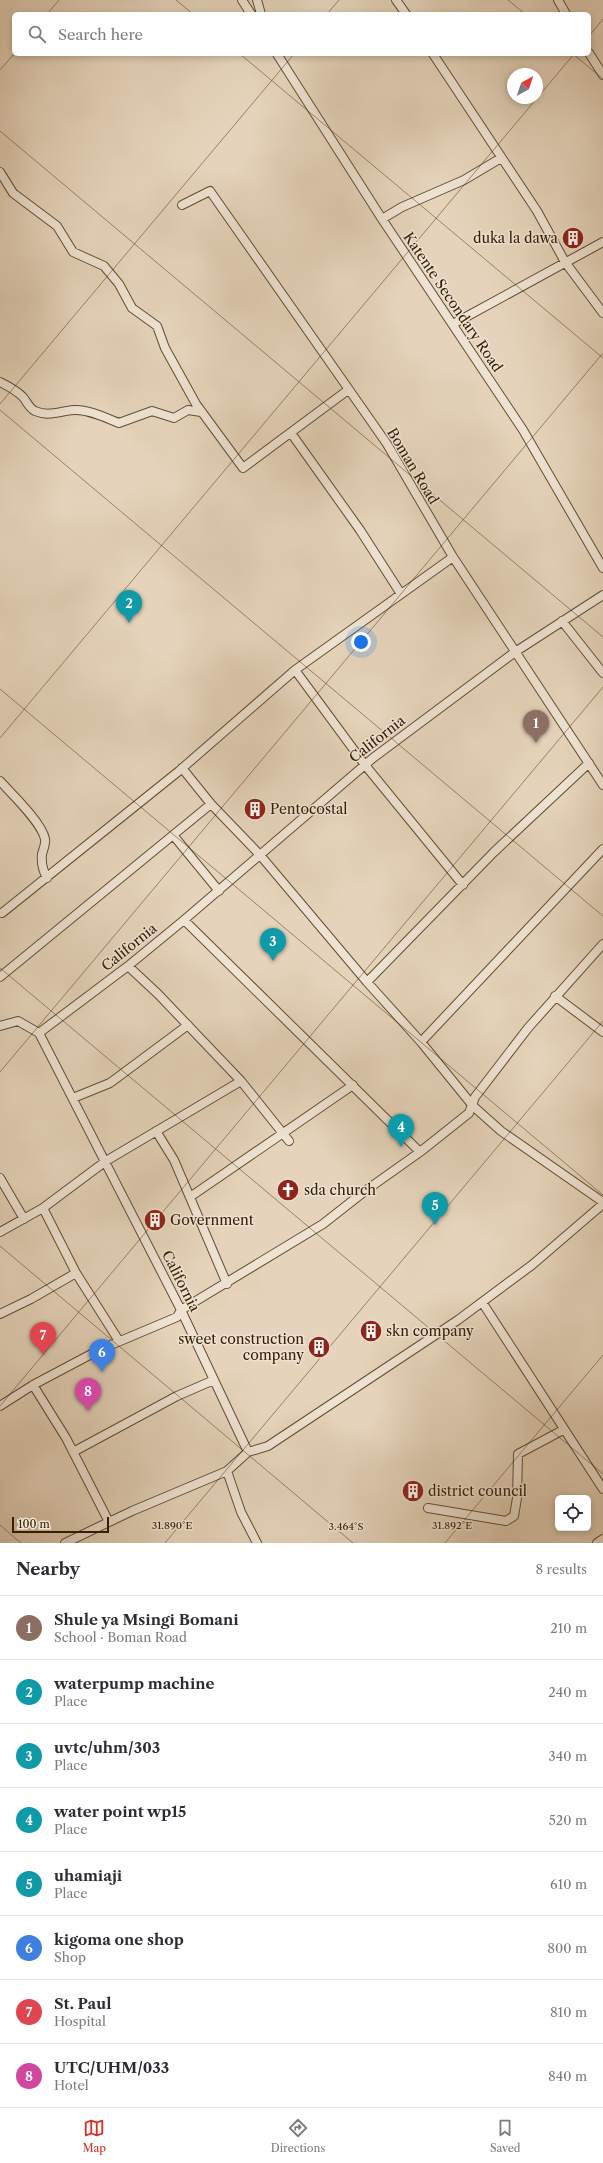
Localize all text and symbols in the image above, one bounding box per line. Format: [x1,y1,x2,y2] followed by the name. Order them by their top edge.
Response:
[12,12,591,56] search box
[26,23,48,45] icon: search
[58,25,143,44] text: Search here
[507,68,543,104] north arrow
[560,225,586,251] building icon: duka la dawa
[399,229,507,376] street label: Katente Secondary Road
[473,229,559,247] place label: duka la dawa
[383,425,443,508] street label: Boman Road
[116,590,142,623] pin: 2
[351,632,371,652] your location
[523,710,549,743] pin: 1
[345,711,409,767] street label: California
[242,796,268,822] building icon: Pentocostal
[270,800,347,818] place label: Pentocostal
[98,919,161,975] street label: California
[260,928,286,961] pin: 3
[388,1114,414,1147] pin: 4
[275,1177,301,1203] church icon: sda church
[304,1181,376,1199] place label: sda church
[422,1192,448,1225] pin: 5
[142,1207,168,1233] building icon: Government
[170,1211,254,1229] place label: Government
[158,1247,204,1315] street label: California
[358,1318,384,1344] building icon: skn company
[30,1322,56,1355] pin: 7
[386,1322,474,1340] place label: skn company
[178,1330,304,1364] place label: sweet construction company
[306,1334,332,1360] building icon: sweet construction company
[89,1339,115,1372] pin: 6
[75,1378,101,1411] pin: 8
[400,1478,426,1504] building icon: district council
[428,1482,527,1500] place label: district council
[555,1495,591,1531] map controls
[555,1495,591,1531] button: locate
[12,1515,109,1534] scale bar
[18,1517,50,1531] text: 100 m
[152,1519,192,1532] text: 31.890°E
[432,1519,472,1532] text: 31.892°E
[329,1520,363,1533] text: 3.464°S
[16,1559,80,1579] text: Nearby
[535,1561,587,1577] text: 8 results
[54,1610,239,1629] text: Shule ya Msingi Bomani
[26,1620,32,1636] text: 1
[550,1620,587,1636] text: 210 m
[54,1629,187,1645] text: School · Boman Road
[54,1674,215,1693] text: waterpump machine
[25,1684,33,1700] text: 2
[548,1684,587,1700] text: 240 m
[54,1693,87,1709] text: Place
[54,1738,160,1757] text: uvtc/uhm/303
[25,1748,33,1764] text: 3
[549,1748,587,1764] text: 340 m
[54,1757,87,1773] text: Place
[54,1802,186,1821] text: water point wp15
[25,1812,33,1828] text: 4
[549,1812,587,1828] text: 520 m
[54,1821,87,1837] text: Place
[54,1866,122,1885] text: uhamiaji
[25,1876,33,1892] text: 5
[550,1876,587,1892] text: 610 m
[54,1885,87,1901] text: Place
[54,1930,184,1949] text: kigoma one shop
[25,1940,33,1956] text: 6
[547,1940,587,1956] text: 800 m
[54,1949,86,1965] text: Shop
[54,1994,111,2013] text: St. Paul
[26,2004,32,2020] text: 7
[550,2004,587,2020] text: 810 m
[54,2013,106,2029] text: Hospital
[54,2058,169,2077] text: UTC/UHM/033
[25,2068,33,2084] text: 8
[548,2068,587,2084] text: 840 m
[54,2077,89,2093] text: Hotel
[82,2117,106,2155] tab: Map
[271,2117,325,2155] tab: Directions
[490,2117,521,2155] tab: Saved

